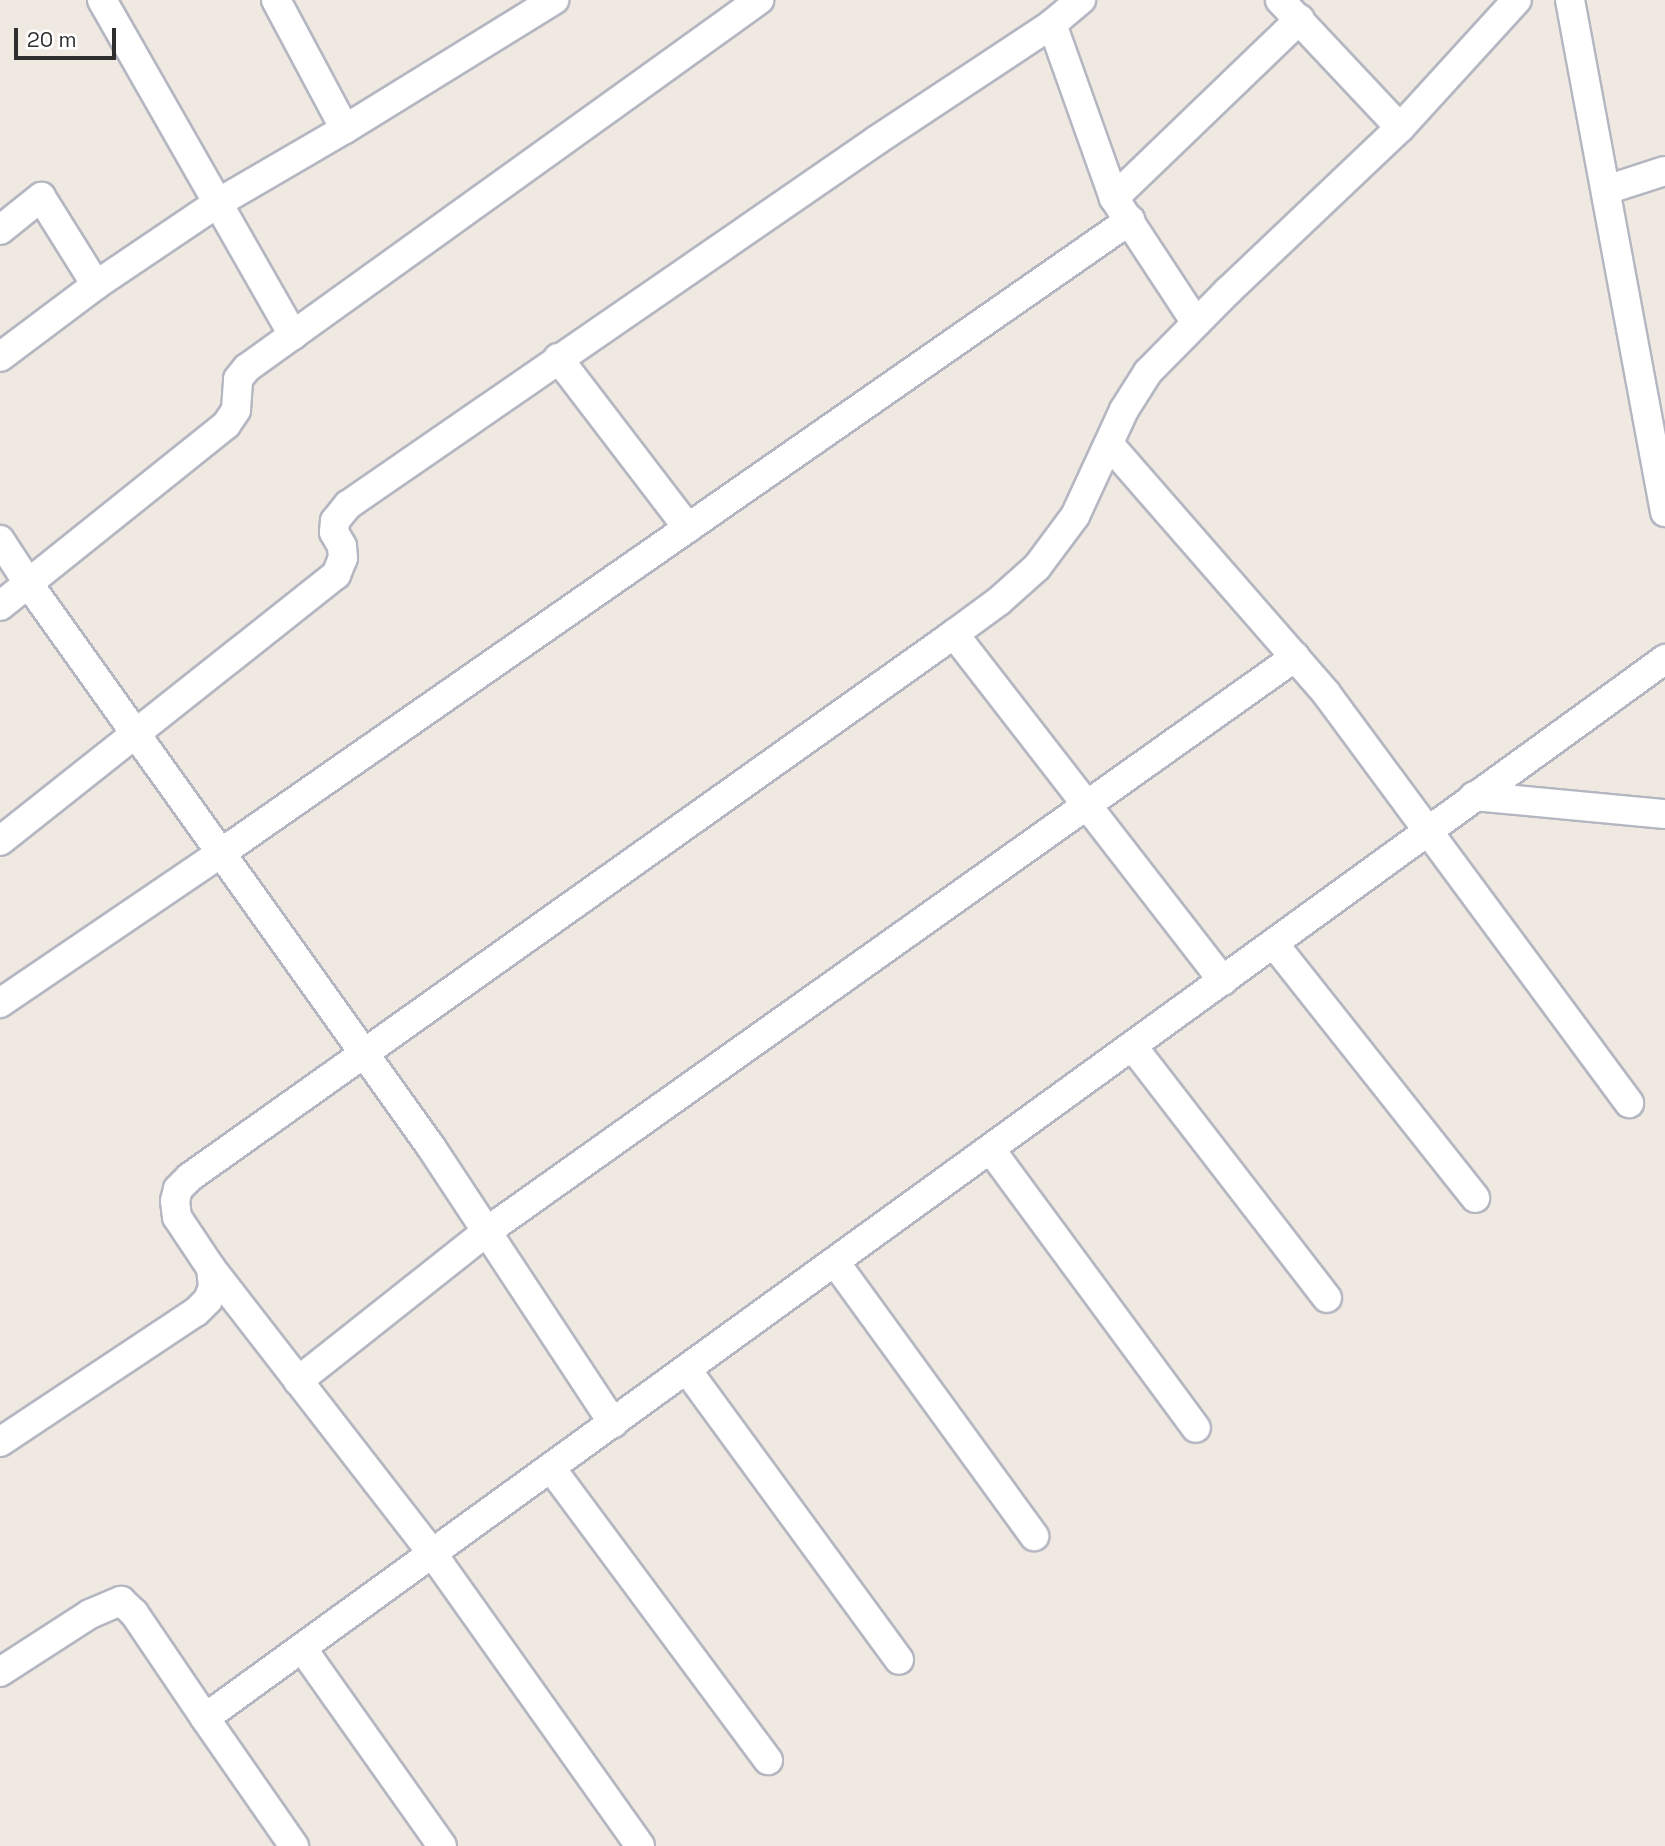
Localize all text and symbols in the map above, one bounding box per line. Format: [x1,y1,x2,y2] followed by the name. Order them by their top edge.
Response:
[18,14,119,58] scale bar
[27,26,77,53] text: 20 m

